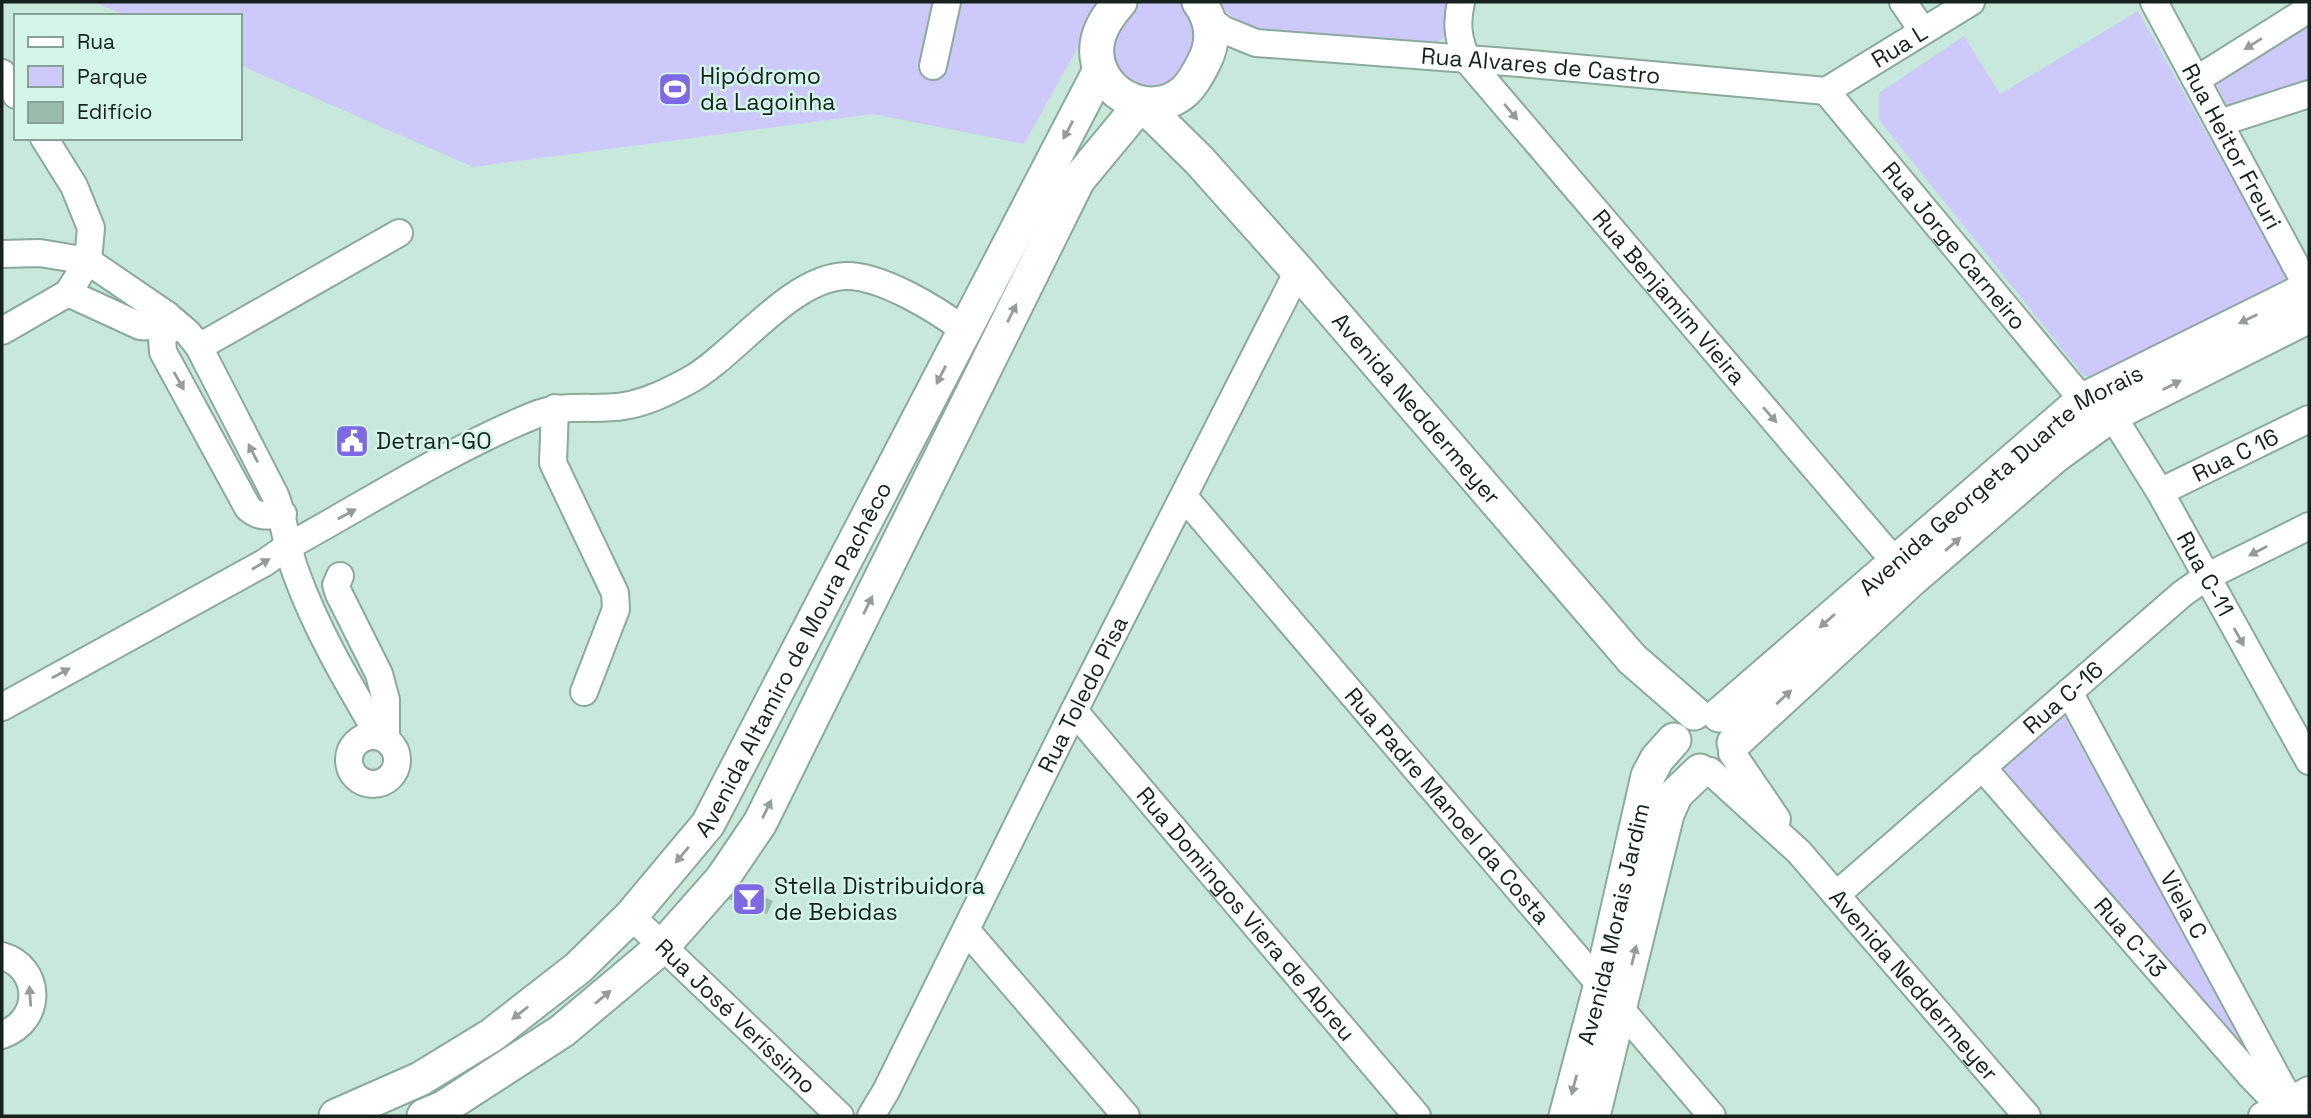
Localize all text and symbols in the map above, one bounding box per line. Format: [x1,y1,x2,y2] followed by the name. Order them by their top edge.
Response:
[14,14,242,140] legend
[1866,17,1933,75] street label: Rua L
[77,28,115,55] text: Rua
[2243,38,2262,51] one-way arrow
[1420,41,1662,91] street label: Rua Alvares de Castro
[2175,58,2288,234] street label: Rua Heitor Freuri
[700,61,835,117] place label: Hipódromo da Lagoinha
[77,63,148,90] text: Parque
[656,70,694,108] sports icon: Hipódromo da Lagoinha
[77,98,153,125] text: Edifício
[1503,103,1519,121] one-way arrow
[1063,120,1074,140] one-way arrow
[1876,155,2033,336] street label: Rua Jorge Carneiro
[1586,203,1752,391] street label: Rua Benjamim Vieira
[1007,303,1018,323] one-way arrow
[1325,306,1507,511] street label: Avenida Neddermeyer
[2238,313,2258,324] one-way arrow
[1853,358,2148,602] street label: Avenida Georgeta Duarte Morais
[935,365,946,385] one-way arrow
[173,372,185,391] one-way arrow
[2162,380,2182,392] one-way arrow
[1762,407,1777,424] one-way arrow
[2187,421,2283,489] street label: Rua C 16
[333,422,371,460] public building icon: Detran-GO
[376,426,492,456] place label: Detran-GO
[248,443,259,463] one-way arrow
[688,476,898,843] street label: Avenida Altamiro de Moura Pachêco
[337,508,357,520] one-way arrow
[2170,526,2241,621] street label: Rua C-11
[1944,536,1962,552] one-way arrow
[2248,546,2268,557] one-way arrow
[251,558,270,571] one-way arrow
[862,595,874,615] one-way arrow
[1031,611,1135,778] street label: Rua Toledo Pisa
[1819,613,1836,628] one-way arrow
[2233,627,2245,647] one-way arrow
[2017,654,2109,740] street label: Rua C-16
[51,667,71,679] one-way arrow
[1338,681,1557,931] street label: Rua Padre Manoel da Costa
[1775,689,1792,705] one-way arrow
[1130,781,1362,1047] street label: Rua Domingos Viera de Abreu
[762,799,773,819] one-way arrow
[1571,800,1656,1048] street label: Avenida Morais Jardim
[675,847,690,864] one-way arrow
[2153,866,2215,944] street label: Viela C
[774,871,985,927] place label: Stella Distribuidora de Bebidas
[730,880,768,918] bar icon: Stella Distribuidora de Bebidas
[1823,883,2005,1087] street label: Avenida Neddermeyer
[2087,891,2173,984] street label: Rua C-13
[649,932,823,1100] street label: Rua José Veríssimo
[1628,944,1639,966] one-way arrow
[25,985,36,1007] one-way arrow
[594,990,611,1005] one-way arrow
[511,1006,529,1020] one-way arrow
[1569,1074,1579,1095] one-way arrow

